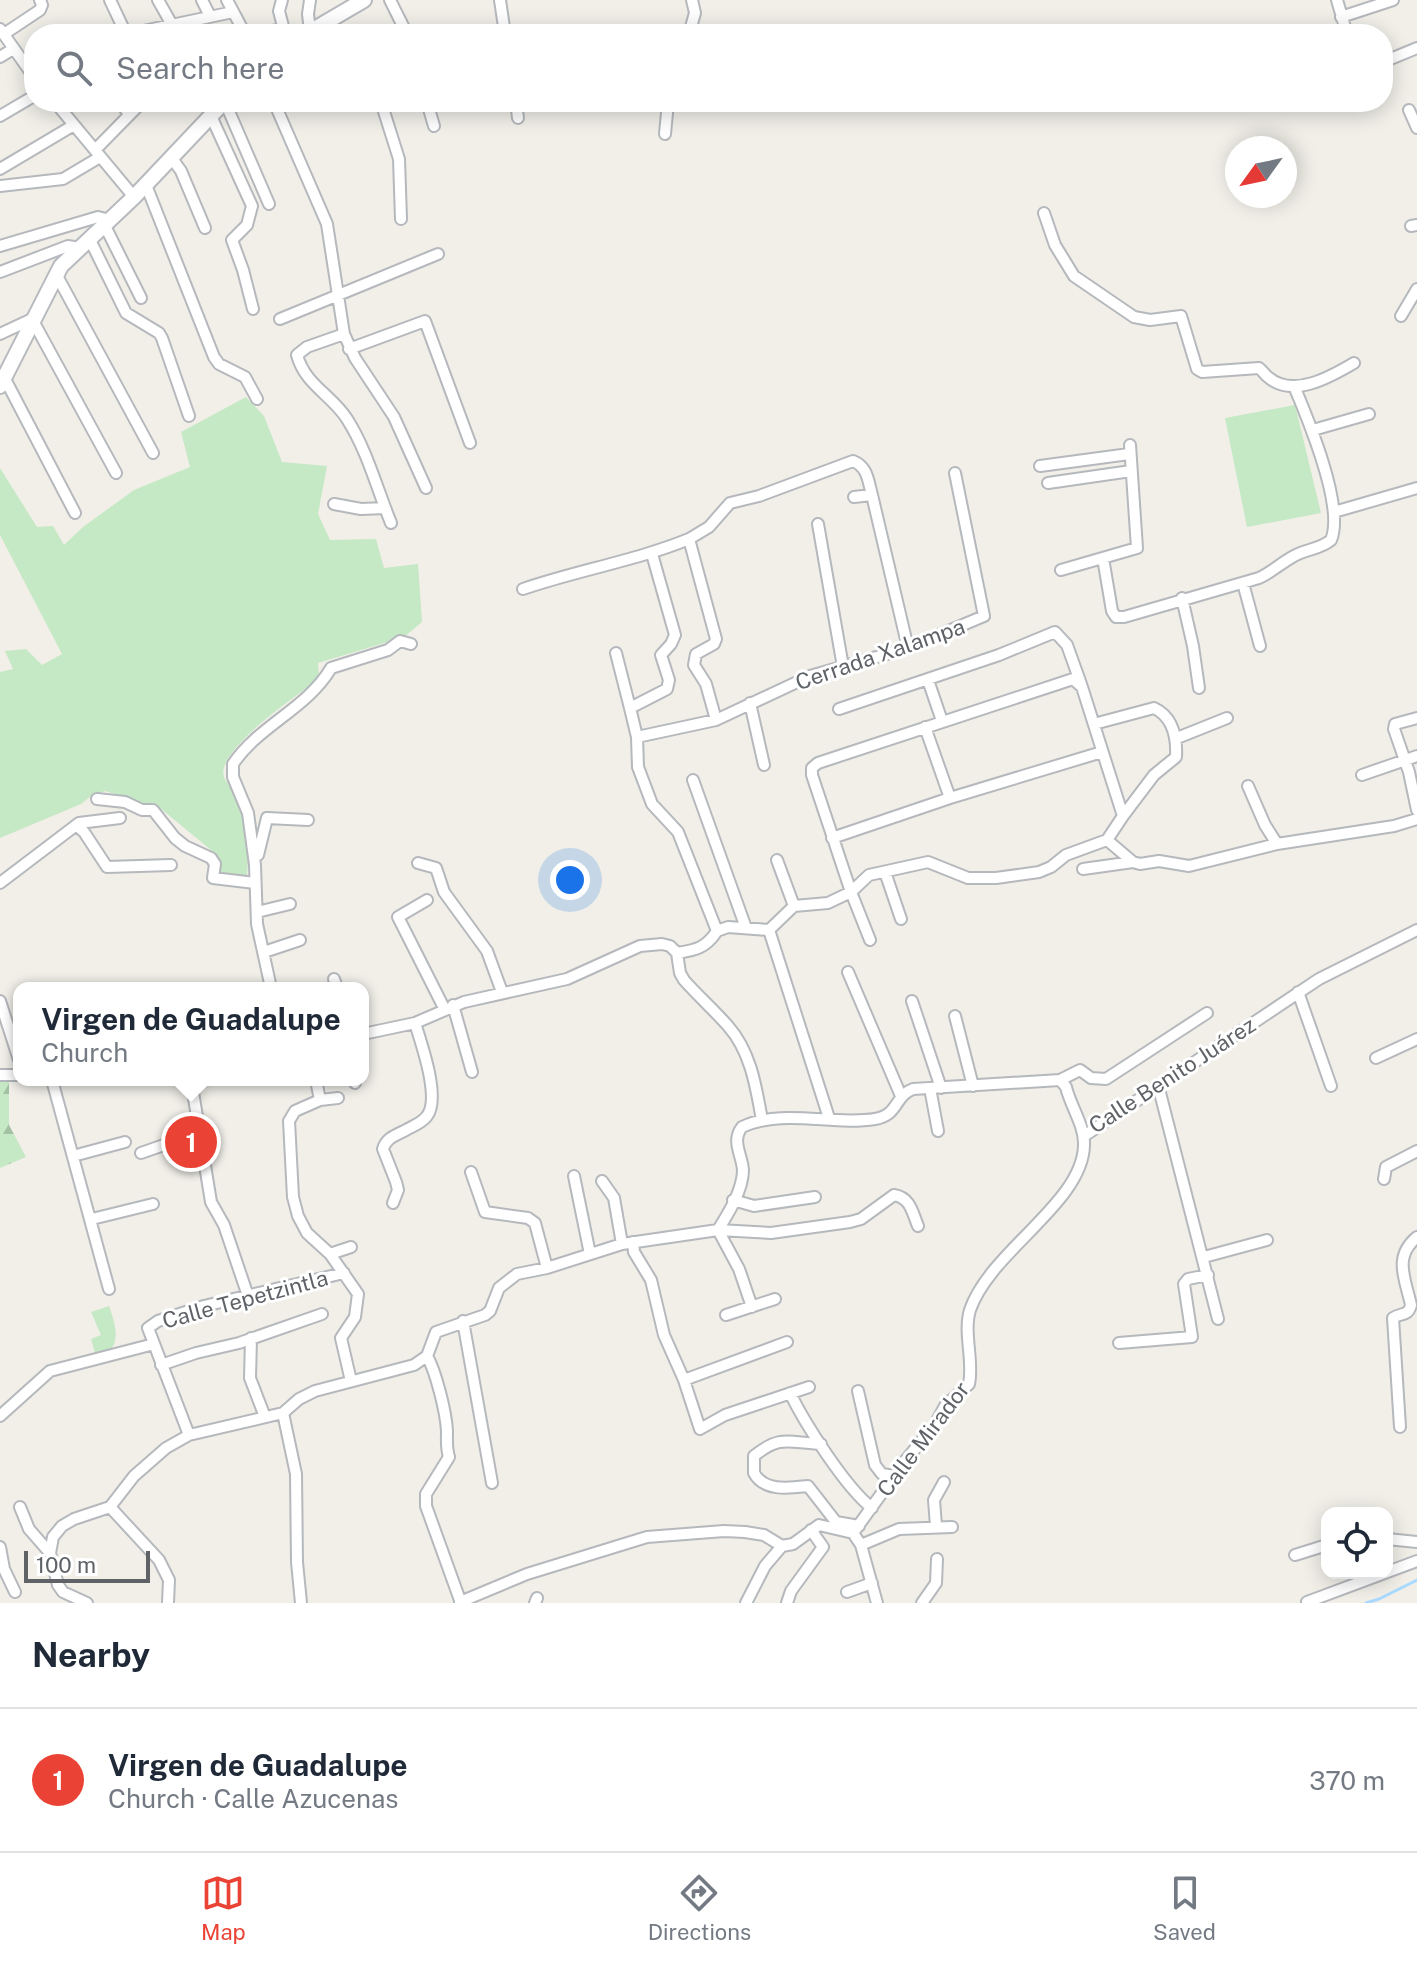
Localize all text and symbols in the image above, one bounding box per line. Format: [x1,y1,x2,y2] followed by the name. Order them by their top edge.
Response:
[24,24,1393,112] search box
[52,46,96,90] icon: search
[116,50,284,86] text: Search here
[1225,136,1297,208] north arrow
[792,613,968,695] street label: Cerrada Xalampa
[550,860,590,900] your location
[13,982,369,1086] popup
[41,1001,341,1037] text: Virgen de Guadalupe
[1084,1011,1260,1139] street label: Calle Benito Juárez
[41,1037,128,1068] text: Church
[165,1112,217,1172] pin: 1
[159,1264,331,1334] street label: Calle Tepetzintla
[871,1377,975,1501] street label: Calle Mirador
[1321,1507,1393,1579] map controls
[1321,1507,1393,1579] button: locate
[24,1547,150,1583] scale bar
[36,1552,96,1578] text: 100 m
[32,1635,150,1675] text: Nearby
[108,1747,408,1783] text: Virgen de Guadalupe
[52,1765,64,1796] text: 1
[1309,1765,1385,1796] text: 370 m
[108,1783,398,1814] text: Church · Calle Azucenas
[201,1871,246,1945] tab: Map
[648,1871,751,1945] tab: Directions
[1153,1871,1216,1945] tab: Saved

